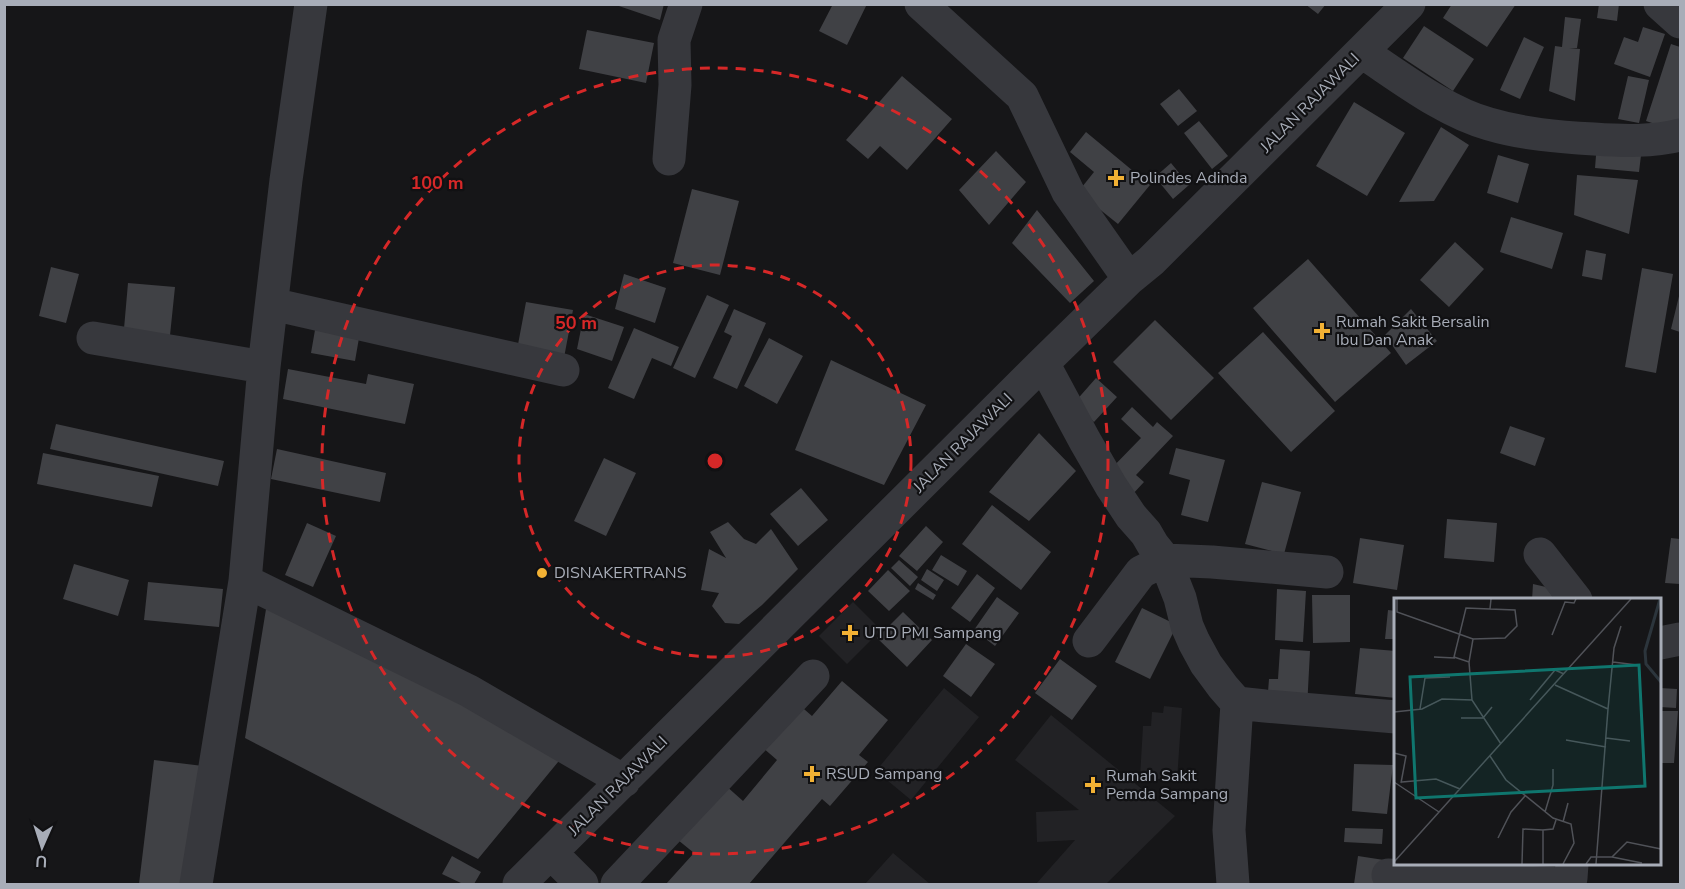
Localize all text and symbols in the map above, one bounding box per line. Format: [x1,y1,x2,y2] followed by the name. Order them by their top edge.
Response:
[1255,48,1365,158] street label: JALAN RAJAWALI
[1130,167,1247,189] place label: Polindes Adinda
[1107,169,1125,187] marker: Polindes Adinda
[410,171,464,195] text: 100 m
[555,311,597,335] text: 50 m
[1336,311,1490,351] place label: Rumah Sakit Bersalin Ibu Dan Anak
[1313,322,1331,340] marker: Rumah Sakit Bersalin Ibu Dan Anak
[908,388,1018,498] street label: JALAN RAJAWALI
[705,451,725,471] centre of rings
[554,562,687,584] place label: DISNAKERTRANS
[535,566,549,580] marker: DISNAKERTRANS
[1394,598,1661,865] inset map
[864,622,1002,644] place label: UTD PMI Sampang
[841,624,859,642] marker: UTD PMI Sampang
[563,731,673,841] street label: JALAN RAJAWALI
[826,763,942,785] place label: RSUD Sampang
[803,765,821,783] marker: RSUD Sampang
[1106,765,1228,805] place label: Rumah Sakit Pemda Sampang
[1084,776,1102,794] marker: Rumah Sakit Pemda Sampang
[12,817,72,877] north arrow
[35,850,48,872] text: U

